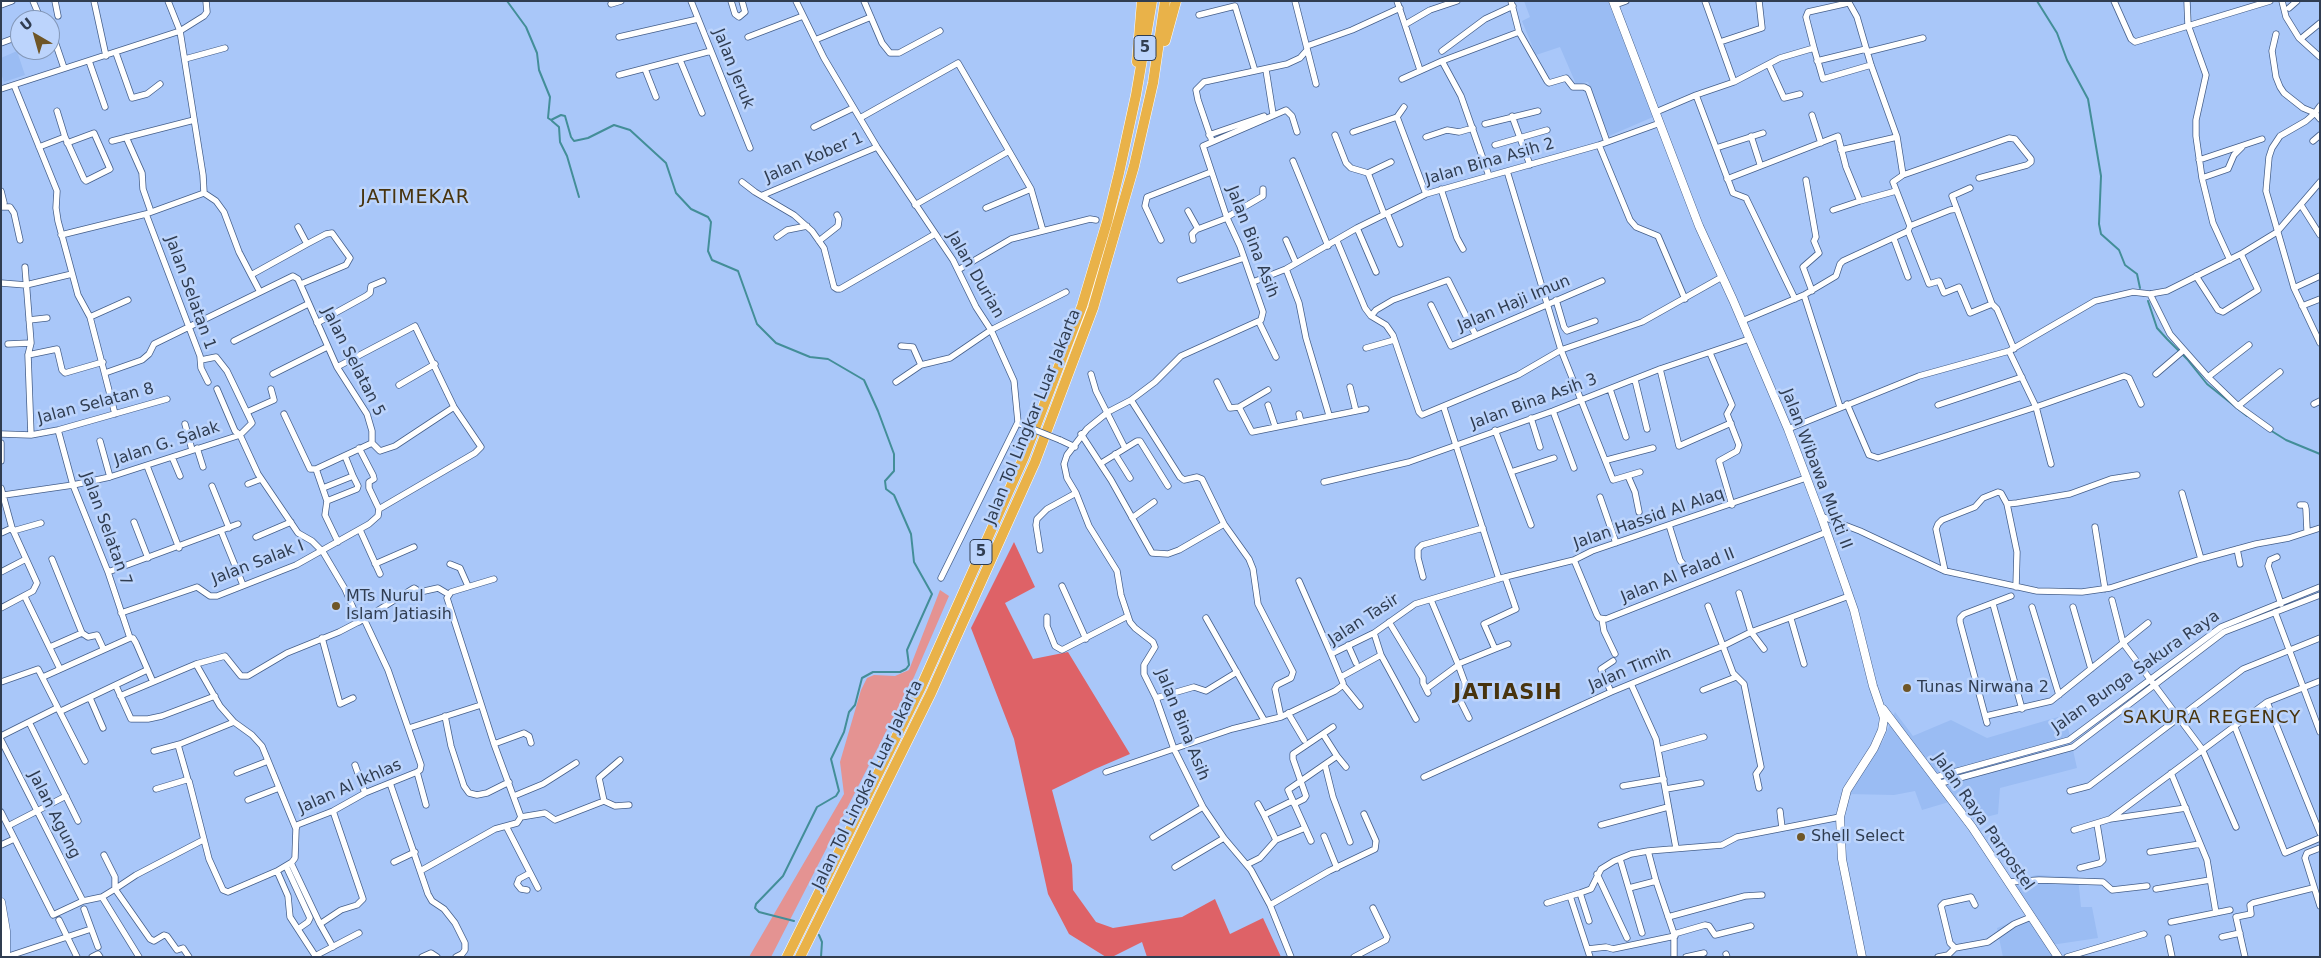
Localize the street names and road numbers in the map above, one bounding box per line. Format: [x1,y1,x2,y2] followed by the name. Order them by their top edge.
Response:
[708,26,758,112] street label: Jalan Jeruk
[1134,36,1156,60] road number: 5
[762,129,866,187] street label: Jalan Kober 1
[1423,134,1557,190] street label: Jalan Bina Asih 2
[1222,183,1282,301] street label: Jalan Bina Asih
[942,228,1008,322] street label: Jalan Durian
[161,233,219,353] street label: Jalan Selatan 1
[1455,272,1573,336] street label: Jalan Haji Imun
[317,304,389,420] street label: Jalan Selatan 5
[981,306,1085,528] street label: Jalan Tol Lingkar Luar Jakarta
[1468,370,1600,434] street label: Jalan Bina Asih 3
[36,379,156,429] street label: Jalan Selatan 8
[1777,386,1855,552] street label: Jalan Wibawa Mukti II
[112,418,222,470] street label: Jalan G. Salak
[77,469,135,589] street label: Jalan Selatan 7
[1571,484,1727,554] street label: Jalan Hassid Al Alaq
[209,537,307,589] street label: Jalan Salak I
[970,540,992,564] road number: 5
[1618,544,1738,608] street label: Jalan Al Falad II
[1325,590,1403,650] street label: Jalan Tasir
[2048,607,2224,737] street label: Jalan Bunga Sakura Raya
[1586,644,1674,696] street label: Jalan Timih
[1151,667,1213,783] street label: Jalan Bina Asih
[809,677,927,893] street label: Jalan Tol Lingkar Luar Jakarta
[1928,750,2038,894] street label: Jalan Raya Parpostel
[295,756,405,818] street label: Jalan Al Ikhlas
[24,768,84,862] street label: Jalan Agung

